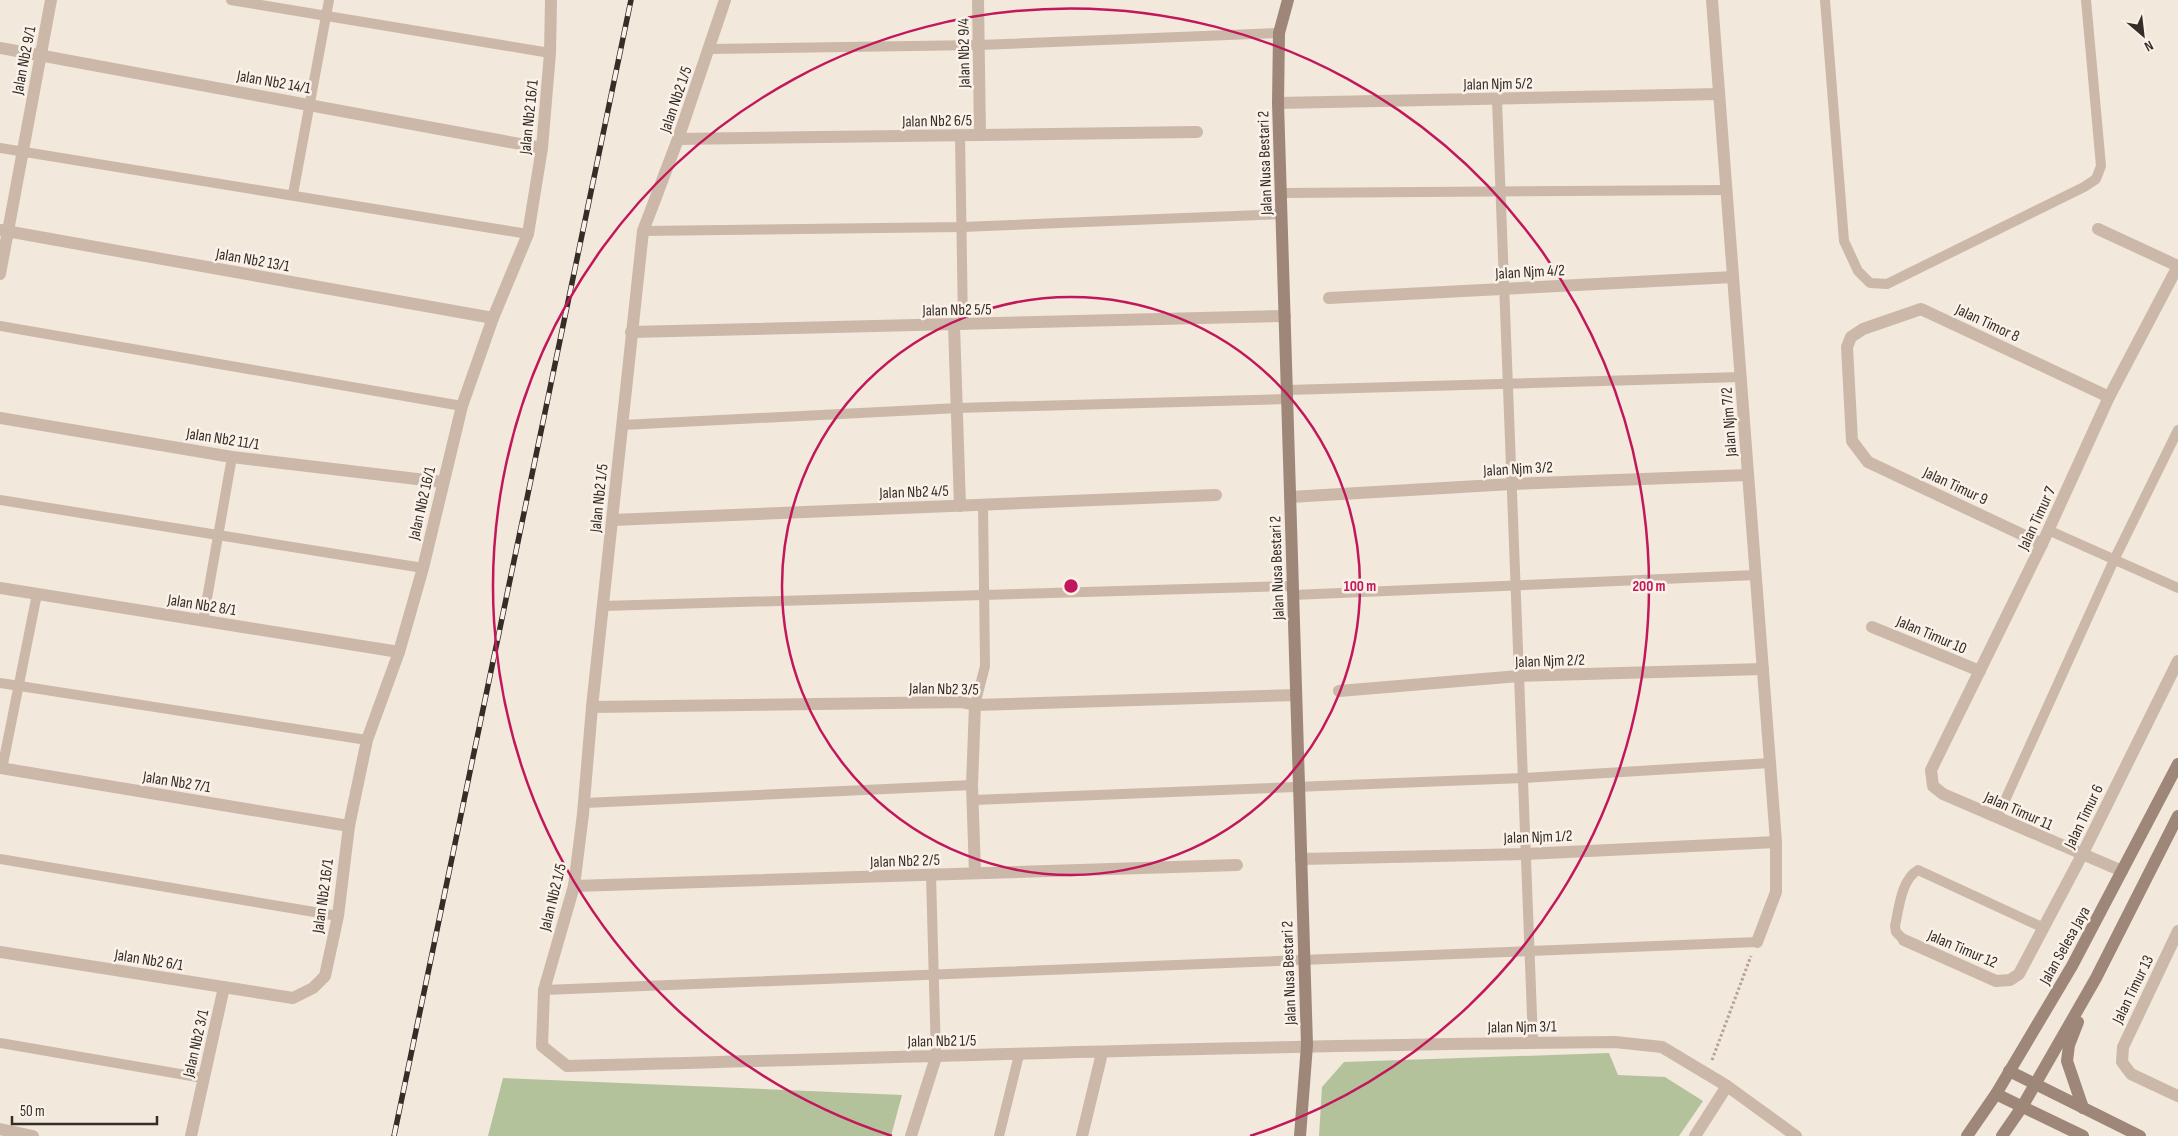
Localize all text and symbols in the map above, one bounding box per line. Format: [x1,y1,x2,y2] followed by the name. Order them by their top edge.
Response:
[2118,10,2168,60] north arrow
[954,18,975,89] street label: Jalan Nb2 9/4
[8,24,40,97] street label: Jalan Nb2 9/1
[2142,37,2156,55] text: N
[656,64,697,136] street label: Jalan Nb2 1/5
[234,66,312,98] street label: Jalan Nb2 14/1
[1462,74,1533,95] street label: Jalan Njm 5/2
[516,79,543,156] street label: Jalan Nb2 16/1
[901,111,972,132] street label: Jalan Nb2 6/5
[1254,111,1277,216] street label: Jalan Nusa Bestari 2
[213,244,291,276] street label: Jalan Nb2 13/1
[1494,261,1565,284] street label: Jalan Njm 4/2
[921,300,992,321] street label: Jalan Nb2 5/5
[1951,300,2022,346] street label: Jalan Timor 8
[1718,387,1741,458] street label: Jalan Njm 7/2
[184,424,261,455] street label: Jalan Nb2 11/1
[1482,458,1553,481] street label: Jalan Njm 3/2
[586,463,613,534] street label: Jalan Nb2 1/5
[1919,463,1990,509] street label: Jalan Timur 9
[405,464,440,543] street label: Jalan Nb2 16/1
[878,482,949,503] street label: Jalan Nb2 4/5
[2014,483,2061,554] street label: Jalan Timur 7
[1266,516,1289,621] street label: Jalan Nusa Bestari 2
[1062,577,1080,595] centre of rings
[1344,577,1376,596] text: 100 m
[1632,577,1666,596] text: 200 m
[165,591,238,620] street label: Jalan Nb2 8/1
[1893,612,1969,659] street label: Jalan Timur 10
[1514,651,1585,672] street label: Jalan Njm 2/2
[908,679,979,700] street label: Jalan Nb2 3/5
[140,768,212,797] street label: Jalan Nb2 7/1
[2060,782,2108,853] street label: Jalan Timur 6
[1980,787,2056,835] street label: Jalan Timur 11
[1502,827,1573,848] street label: Jalan Njm 1/2
[869,851,940,872] street label: Jalan Nb2 2/5
[309,857,338,936] street label: Jalan Nb2 16/1
[536,862,571,934] street label: Jalan Nb2 1/5
[2036,903,2095,989] street label: Jalan Selesa Jaya
[1278,921,1301,1026] street label: Jalan Nusa Bestari 2
[1924,926,2000,973] street label: Jalan Timur 12
[112,946,185,975] street label: Jalan Nb2 6/1
[2108,952,2158,1028] street label: Jalan Timur 13
[179,1007,214,1080] street label: Jalan Nb2 3/1
[1486,1017,1557,1038] street label: Jalan Njm 3/1
[906,1031,977,1052] street label: Jalan Nb2 1/5
[12,1094,158,1126] scale bar
[20,1102,45,1121] text: 50 m

